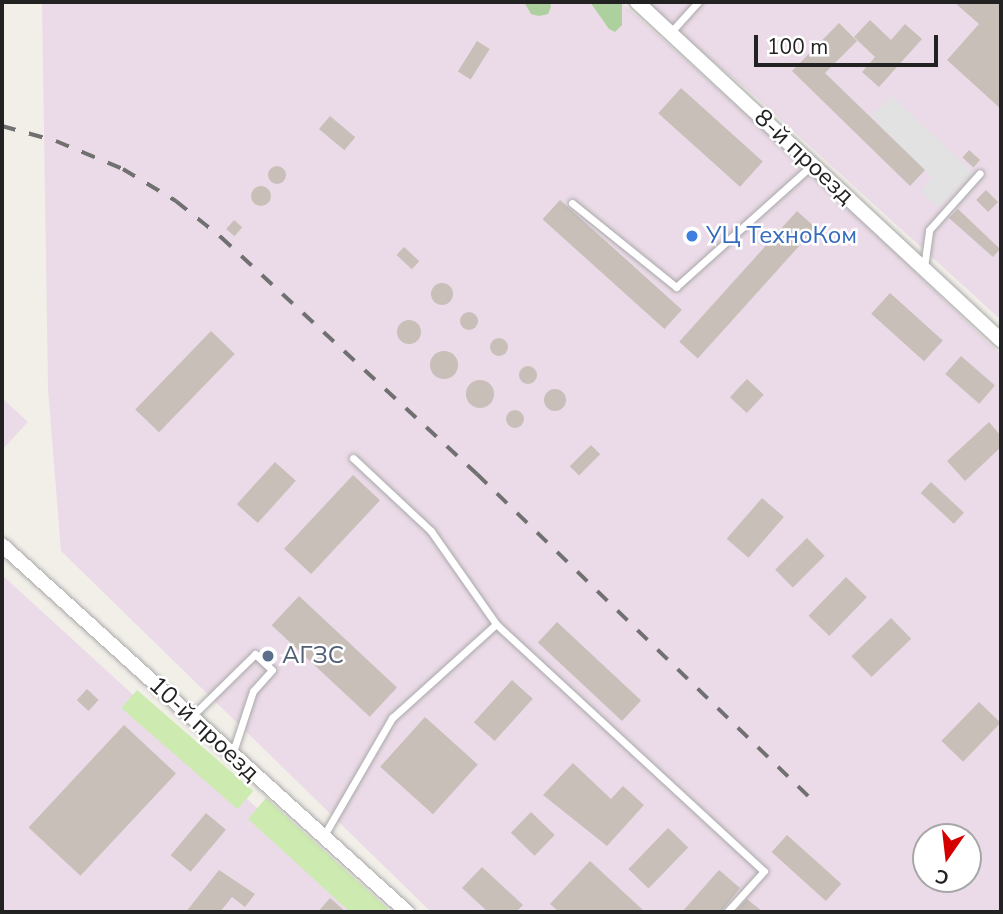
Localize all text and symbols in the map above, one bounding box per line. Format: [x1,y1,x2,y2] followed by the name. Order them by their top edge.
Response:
[758,21,942,65] scale bar
[767,33,828,61] text: 100 m
[748,104,860,210] street label: 8-й проезд
[706,222,857,250] place label: УЦ ТехноКом
[684,228,700,244] marker: УЦ ТехноКом
[282,642,344,670] place label: АГЗС
[260,648,276,664] marker: АГЗС
[143,671,265,787] street label: 10-й проезд
[912,823,982,893] north arrow
[933,862,952,891] text: С

